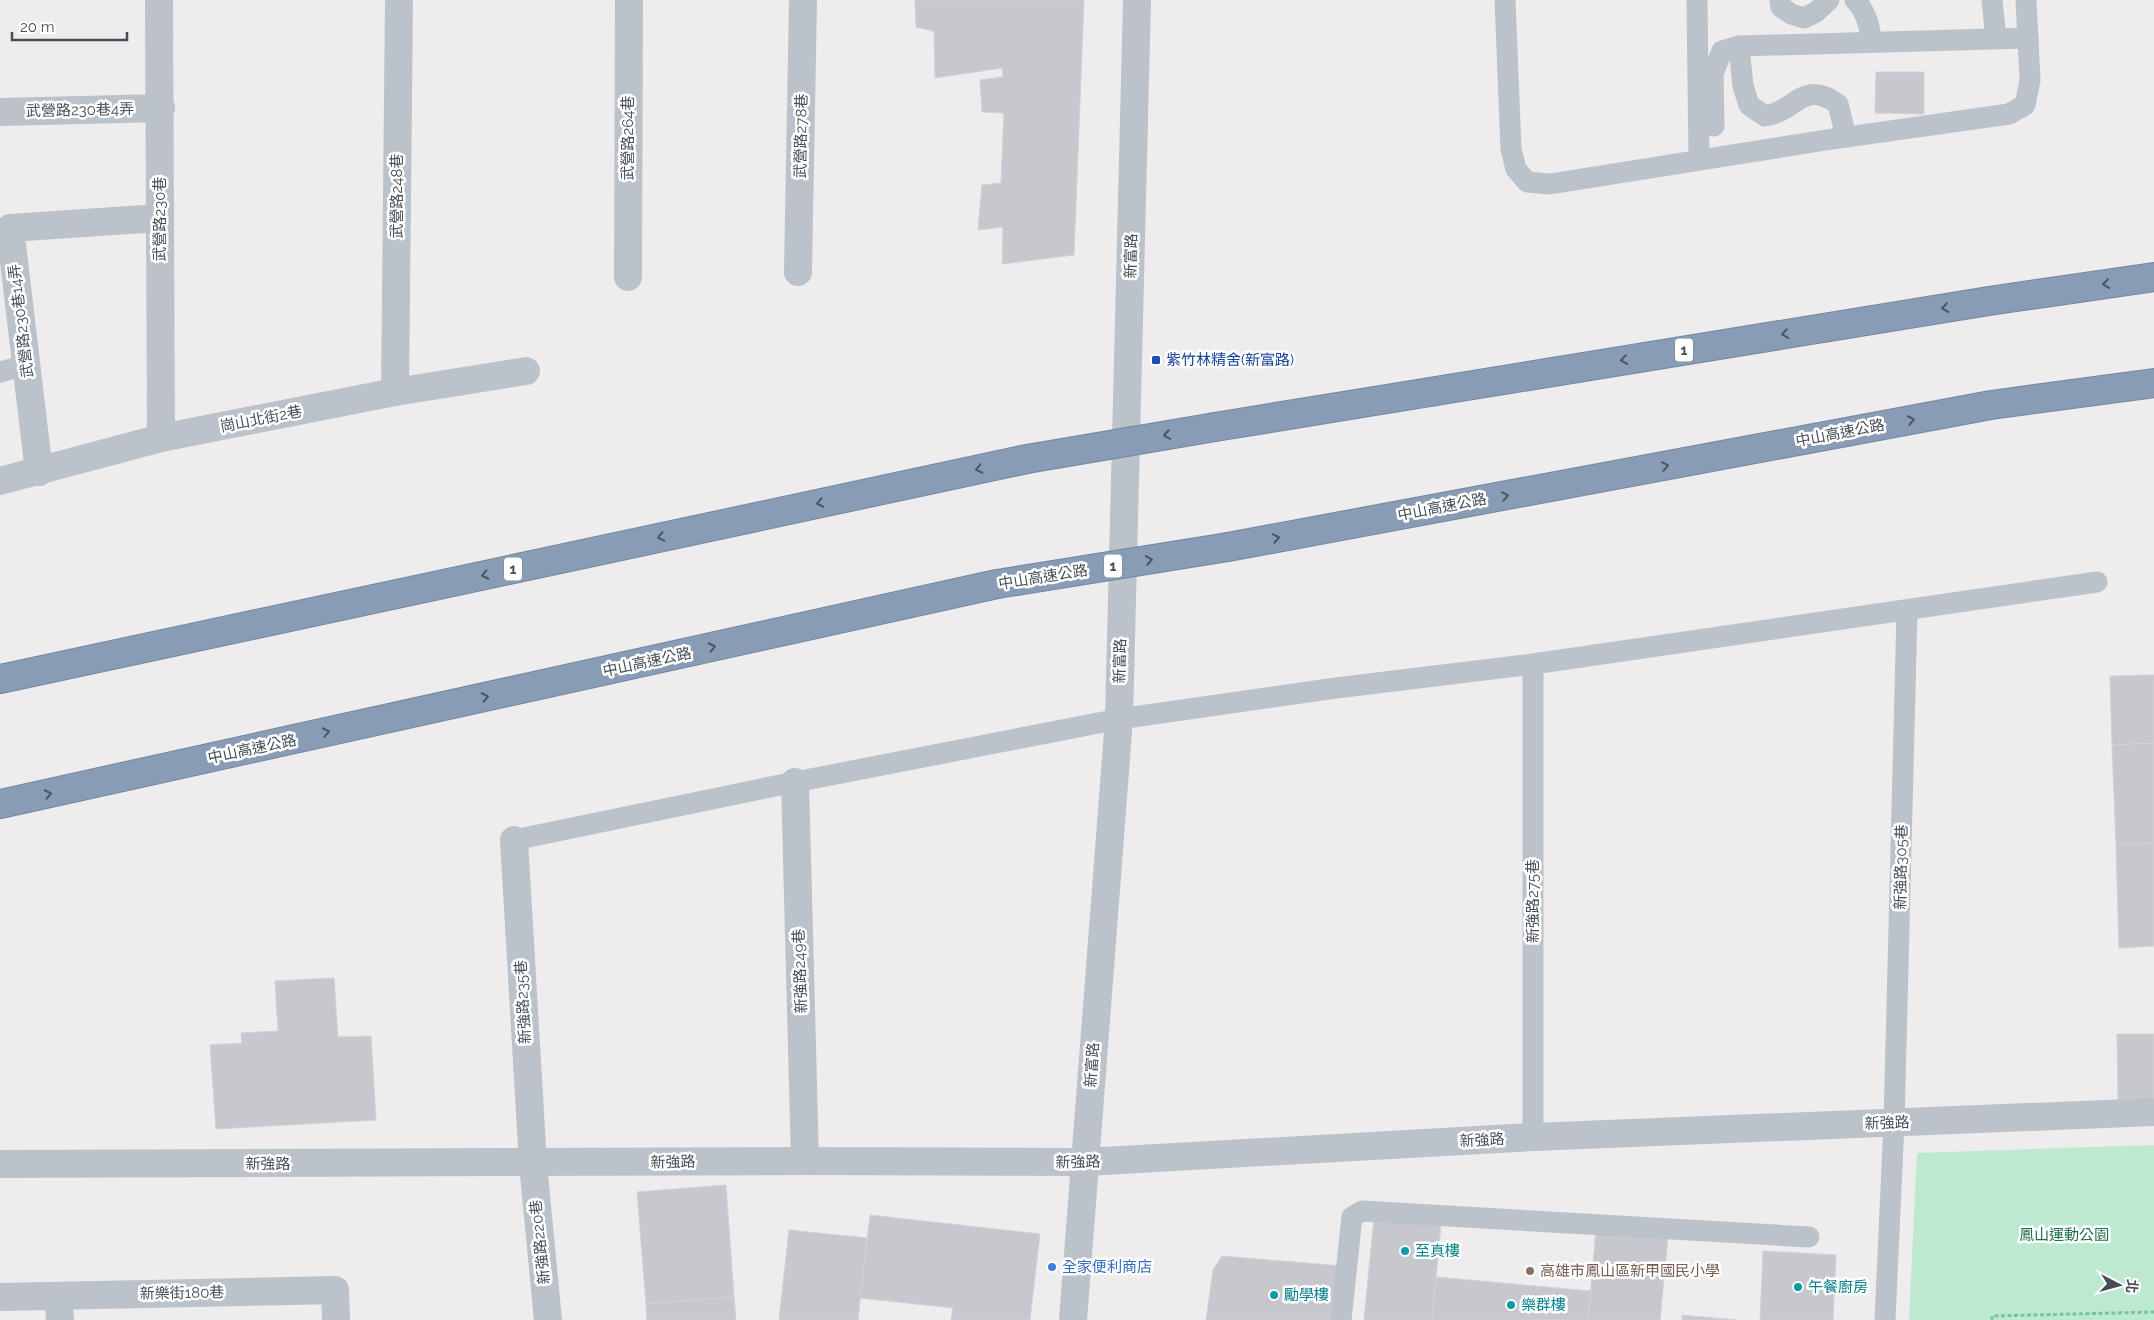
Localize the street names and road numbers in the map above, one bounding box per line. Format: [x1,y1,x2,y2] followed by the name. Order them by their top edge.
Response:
[791,93,811,179] street label: 武營路278巷
[619,95,637,181] street label: 武營路264巷
[26,100,134,120] street label: 武營路230巷4弄
[388,154,406,238] street label: 武營路248巷
[151,176,169,262] street label: 武營路230巷
[1122,233,1140,279] street label: 新富路
[5,263,37,379] street label: 武營路230巷14弄
[1675,338,1693,362] road number: 1
[219,402,303,436] street label: 崗山北街2巷
[1794,416,1886,450] street label: 中山高速公路
[1396,490,1488,524] street label: 中山高速公路
[1104,554,1122,578] road number: 1
[504,558,522,580] road number: 1
[997,561,1089,593] street label: 中山高速公路
[1111,638,1129,684] street label: 新富路
[601,644,693,680] street label: 中山高速公路
[206,731,298,767] street label: 中山高速公路
[1891,824,1911,910] street label: 新強路305巷
[1524,859,1542,943] street label: 新強路275巷
[790,928,810,1014] street label: 新強路249巷
[512,960,534,1044] street label: 新強路235巷
[1081,1042,1103,1088] street label: 新富路
[1864,1113,1910,1133] street label: 新強路
[1459,1130,1505,1150] street label: 新強路
[650,1153,696,1171] street label: 新強路
[1055,1153,1101,1171] street label: 新強路
[245,1155,291,1173] street label: 新強路
[527,1199,553,1285] street label: 新強路220巷
[140,1283,224,1303] street label: 新樂街180巷

